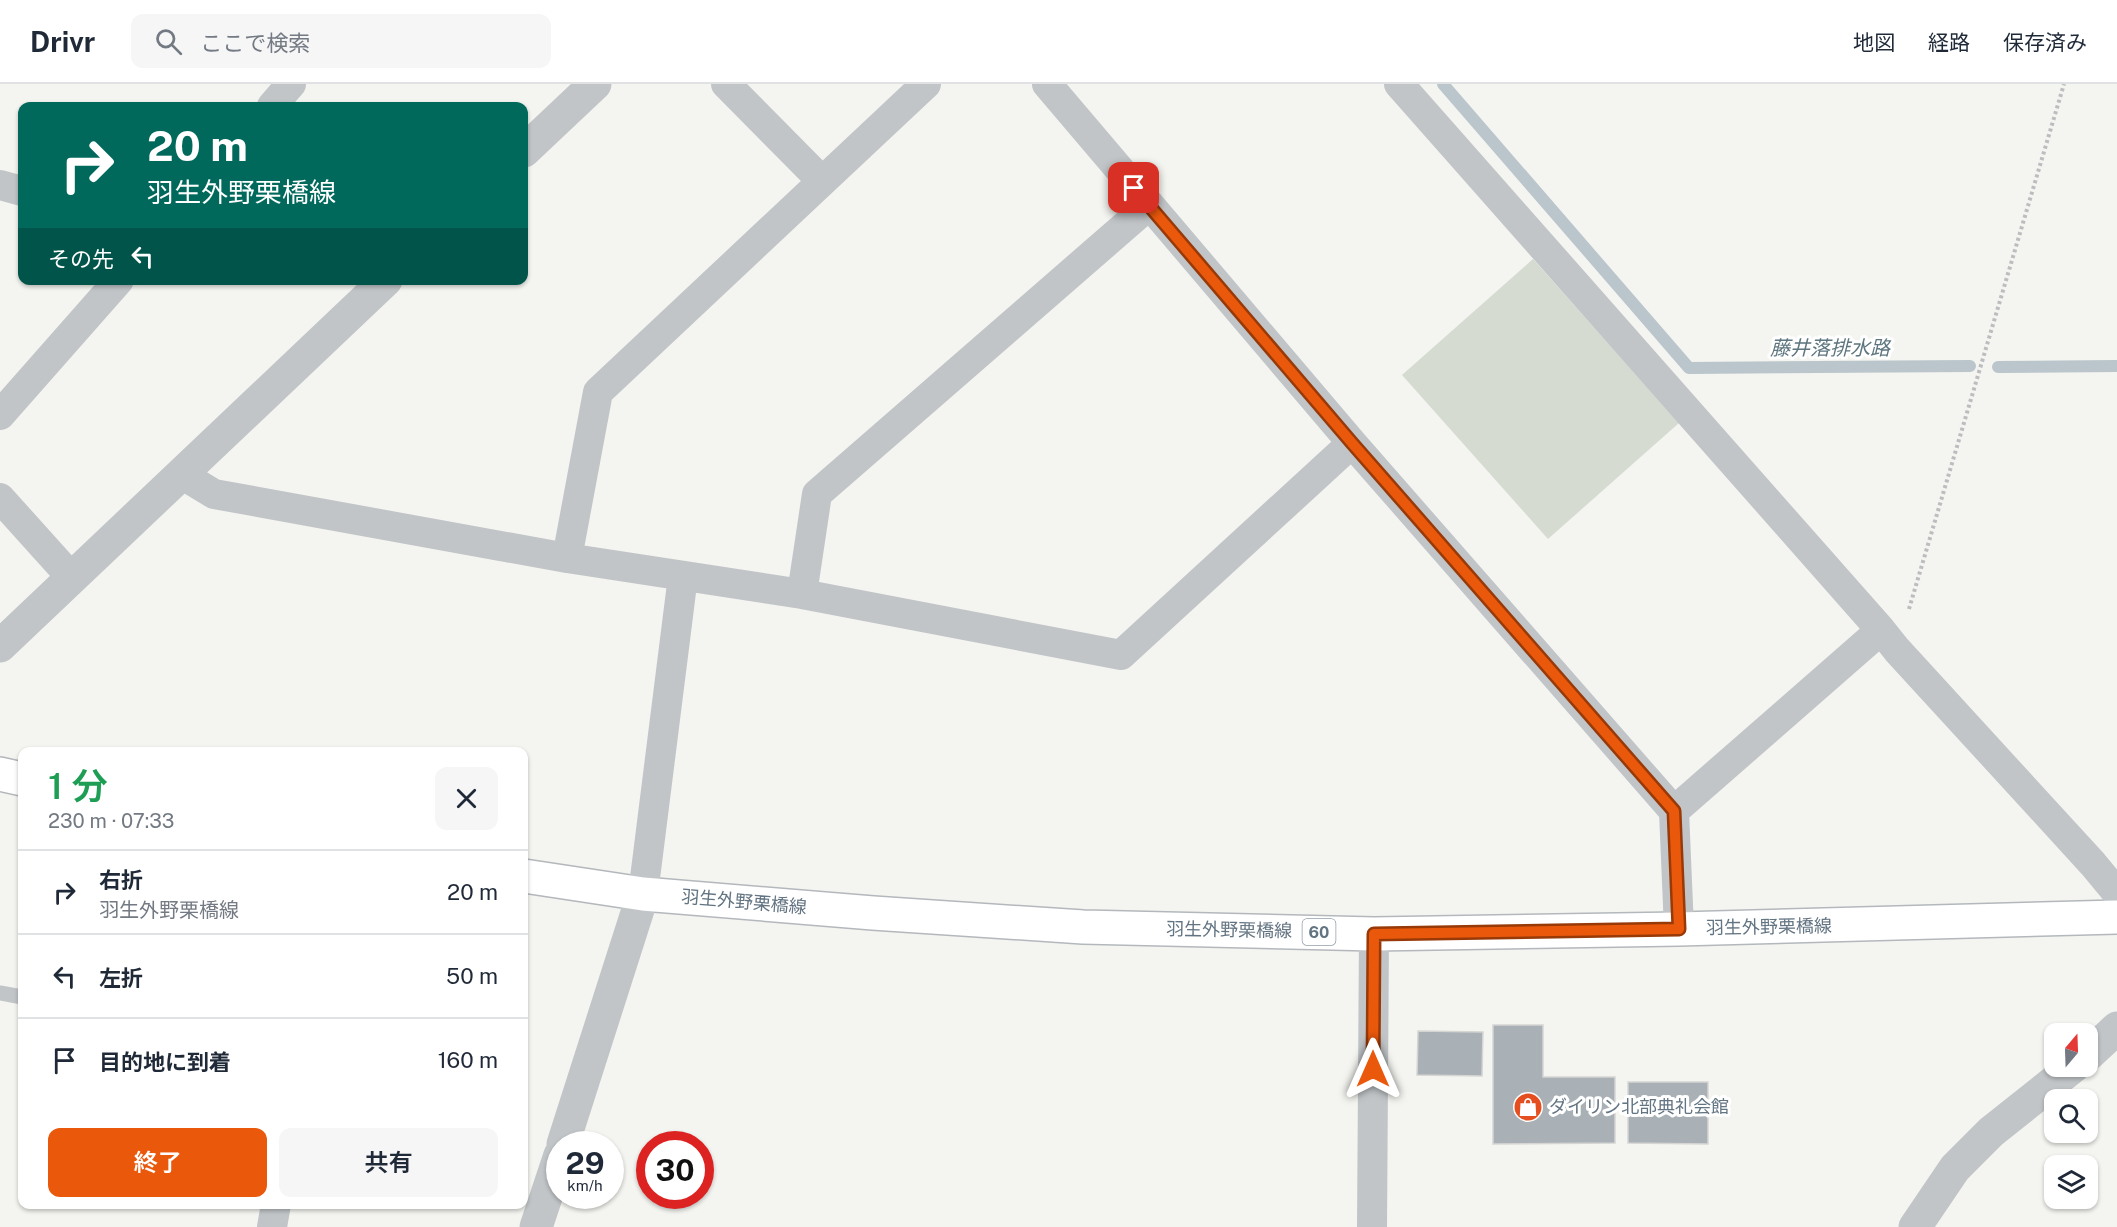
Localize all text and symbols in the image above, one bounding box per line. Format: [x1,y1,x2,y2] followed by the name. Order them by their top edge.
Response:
[131,14,551,68] search box
[30,25,95,58] text: Drivr
[152,25,185,58] icon: search
[200,30,310,56] text: ここで検索
[1853,30,1895,55] text: 地図
[1928,30,1970,55] text: 経路
[2003,30,2087,55] text: 保存済み
[147,121,248,170] text: 20 m
[48,126,126,204] icon: right
[1108,162,1159,213] pin
[1117,171,1150,204] icon: arrive
[147,176,336,208] text: 羽生外野栗橋線
[126,240,159,273] icon: left
[48,246,114,272] text: その先
[1770,336,1892,360] water label: 藤井落排水路
[48,765,107,807] text: 1 分
[435,767,498,830] button: close
[48,809,174,833] text: 230 m · 07:33
[99,867,143,893] text: 右折
[48,876,81,909] icon: right
[447,879,498,905] text: 20 m
[680,886,808,917] street label: 羽生外野栗橋線
[99,898,239,922] text: 羽生外野栗橋線
[1706,915,1832,938] street label: 羽生外野栗橋線
[1166,918,1292,941] street label: 羽生外野栗橋線
[1302,919,1336,945] road number: 60
[48,960,81,993] icon: left
[446,963,498,989] text: 50 m
[99,965,143,991] text: 左折
[2044,1023,2098,1077] north arrow
[2044,1023,2098,1209] map controls
[1341,1037,1405,1101] position arrow
[48,1044,81,1077] icon: arrive
[438,1047,498,1073] text: 160 m
[99,1049,231,1075] text: 目的地に到着
[2044,1089,2098,1143] button: search
[1512,1091,1544,1123] shop icon: ダイリン北部典礼会館
[1549,1096,1729,1117] place label: ダイリン北部典礼会館
[48,1128,267,1197] button: 終了
[279,1128,498,1197] button: 共有
[636,1131,714,1209] speed limit sign: 30
[566,1145,604,1181] text: 29
[2044,1155,2098,1209] button: layers
[567,1177,603,1194] text: km/h

